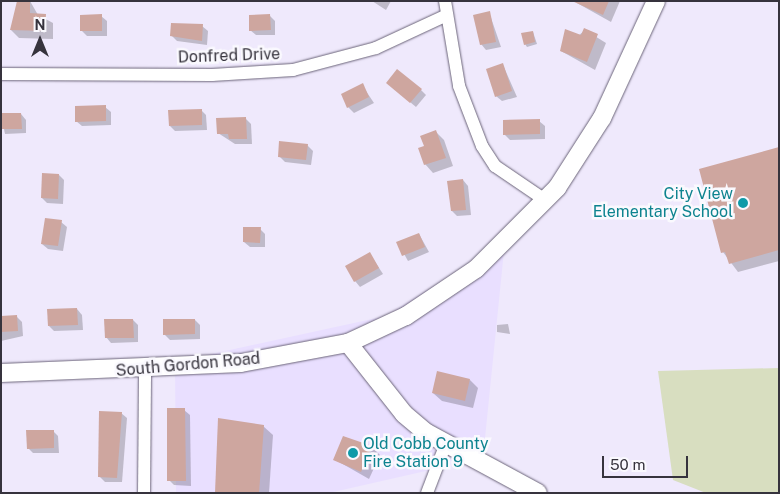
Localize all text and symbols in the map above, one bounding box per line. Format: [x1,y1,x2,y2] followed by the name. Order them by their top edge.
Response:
[15,15,65,65] north arrow
[35,17,45,33] text: N
[178,45,280,67] street label: Donfred Drive
[593,184,733,222] place label: City View Elementary School
[737,197,749,209] marker: City View Elementary School
[115,349,261,381] street label: South Gordon Road
[363,434,489,472] place label: Old Cobb County Fire Station 9
[605,446,691,478] scale bar
[347,447,359,459] marker: Old Cobb County Fire Station 9
[610,456,645,473] text: 50 m

